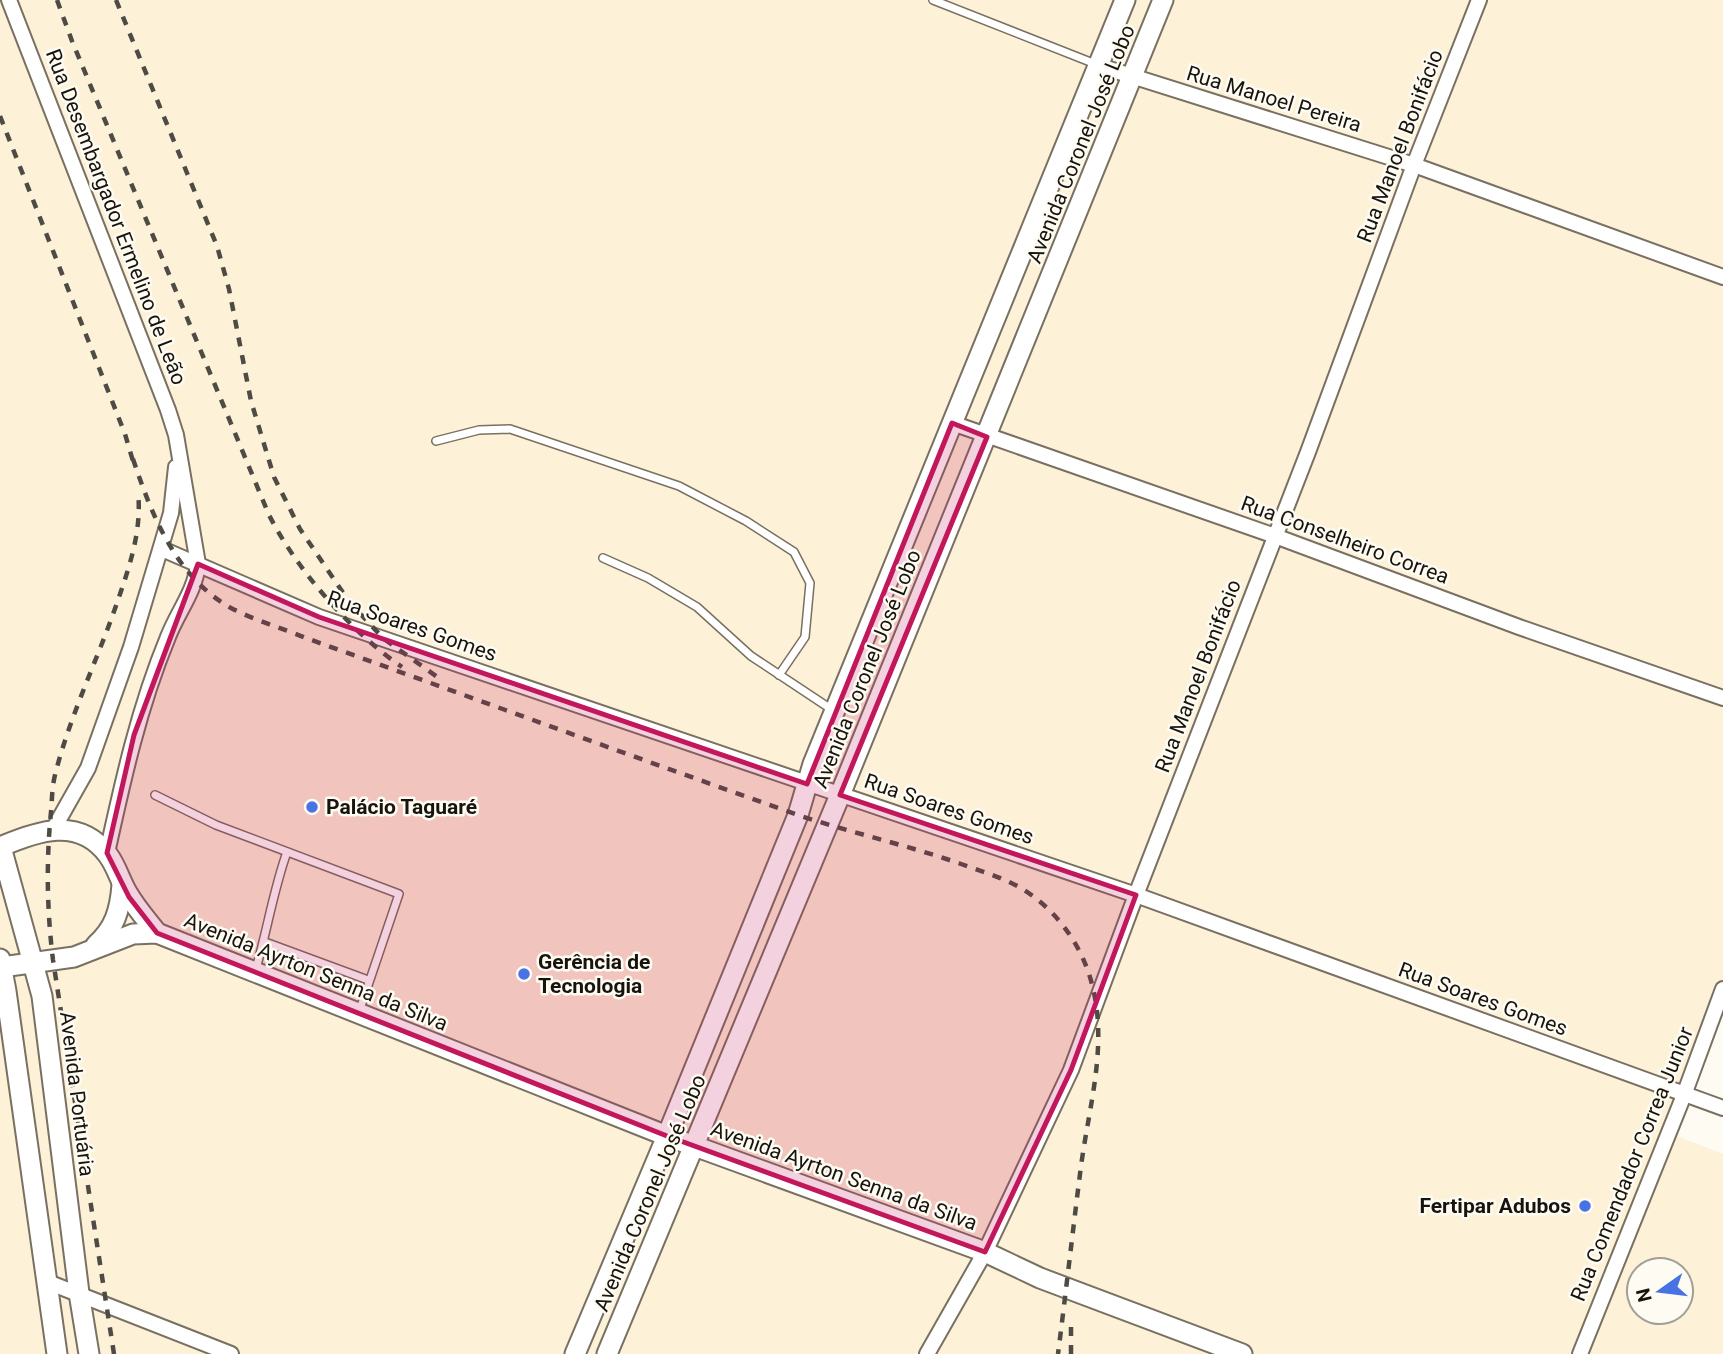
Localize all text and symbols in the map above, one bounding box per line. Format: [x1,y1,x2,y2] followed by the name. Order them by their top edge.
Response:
[1022,21,1140,267] street label: Avenida Coronel José Lobo
[41,46,191,388] street label: Rua Desembargador Ermelino de Leão
[1352,46,1448,246] street label: Rua Manoel Bonifácio
[1184,61,1364,137] street label: Rua Manoel Pereira
[1238,491,1452,589] street label: Rua Conselheiro Correa
[808,546,926,792] street label: Avenida Coronel José Lobo
[1150,576,1246,776] street label: Rua Manoel Bonifácio
[324,586,500,666] street label: Rua Soares Gomes
[861,769,1037,849] street label: Rua Soares Gomes
[326,795,477,819] place label: Palácio Taguaré
[304,799,320,815] marker: Palácio Taguaré
[181,908,451,1036] street label: Avenida Ayrton Senna da Silva
[538,950,650,998] place label: Gerência de Tecnologia
[1395,957,1571,1041] street label: Rua Soares Gomes
[516,966,532,982] marker: Gerência de Tecnologia
[55,1010,99,1178] street label: Avenida Portuária
[1566,1023,1698,1305] street label: Rua Comendador Correa Junior
[589,1071,711,1315] street label: Avenida Coronel José Lobo
[708,1117,980,1235] street label: Avenida Ayrton Senna da Silva
[1419,1194,1571,1218] place label: Fertipar Adubos
[1577,1198,1593,1214] marker: Fertipar Adubos
[1625,1256,1695,1326] north arrow
[1631,1286,1657,1304] text: N

